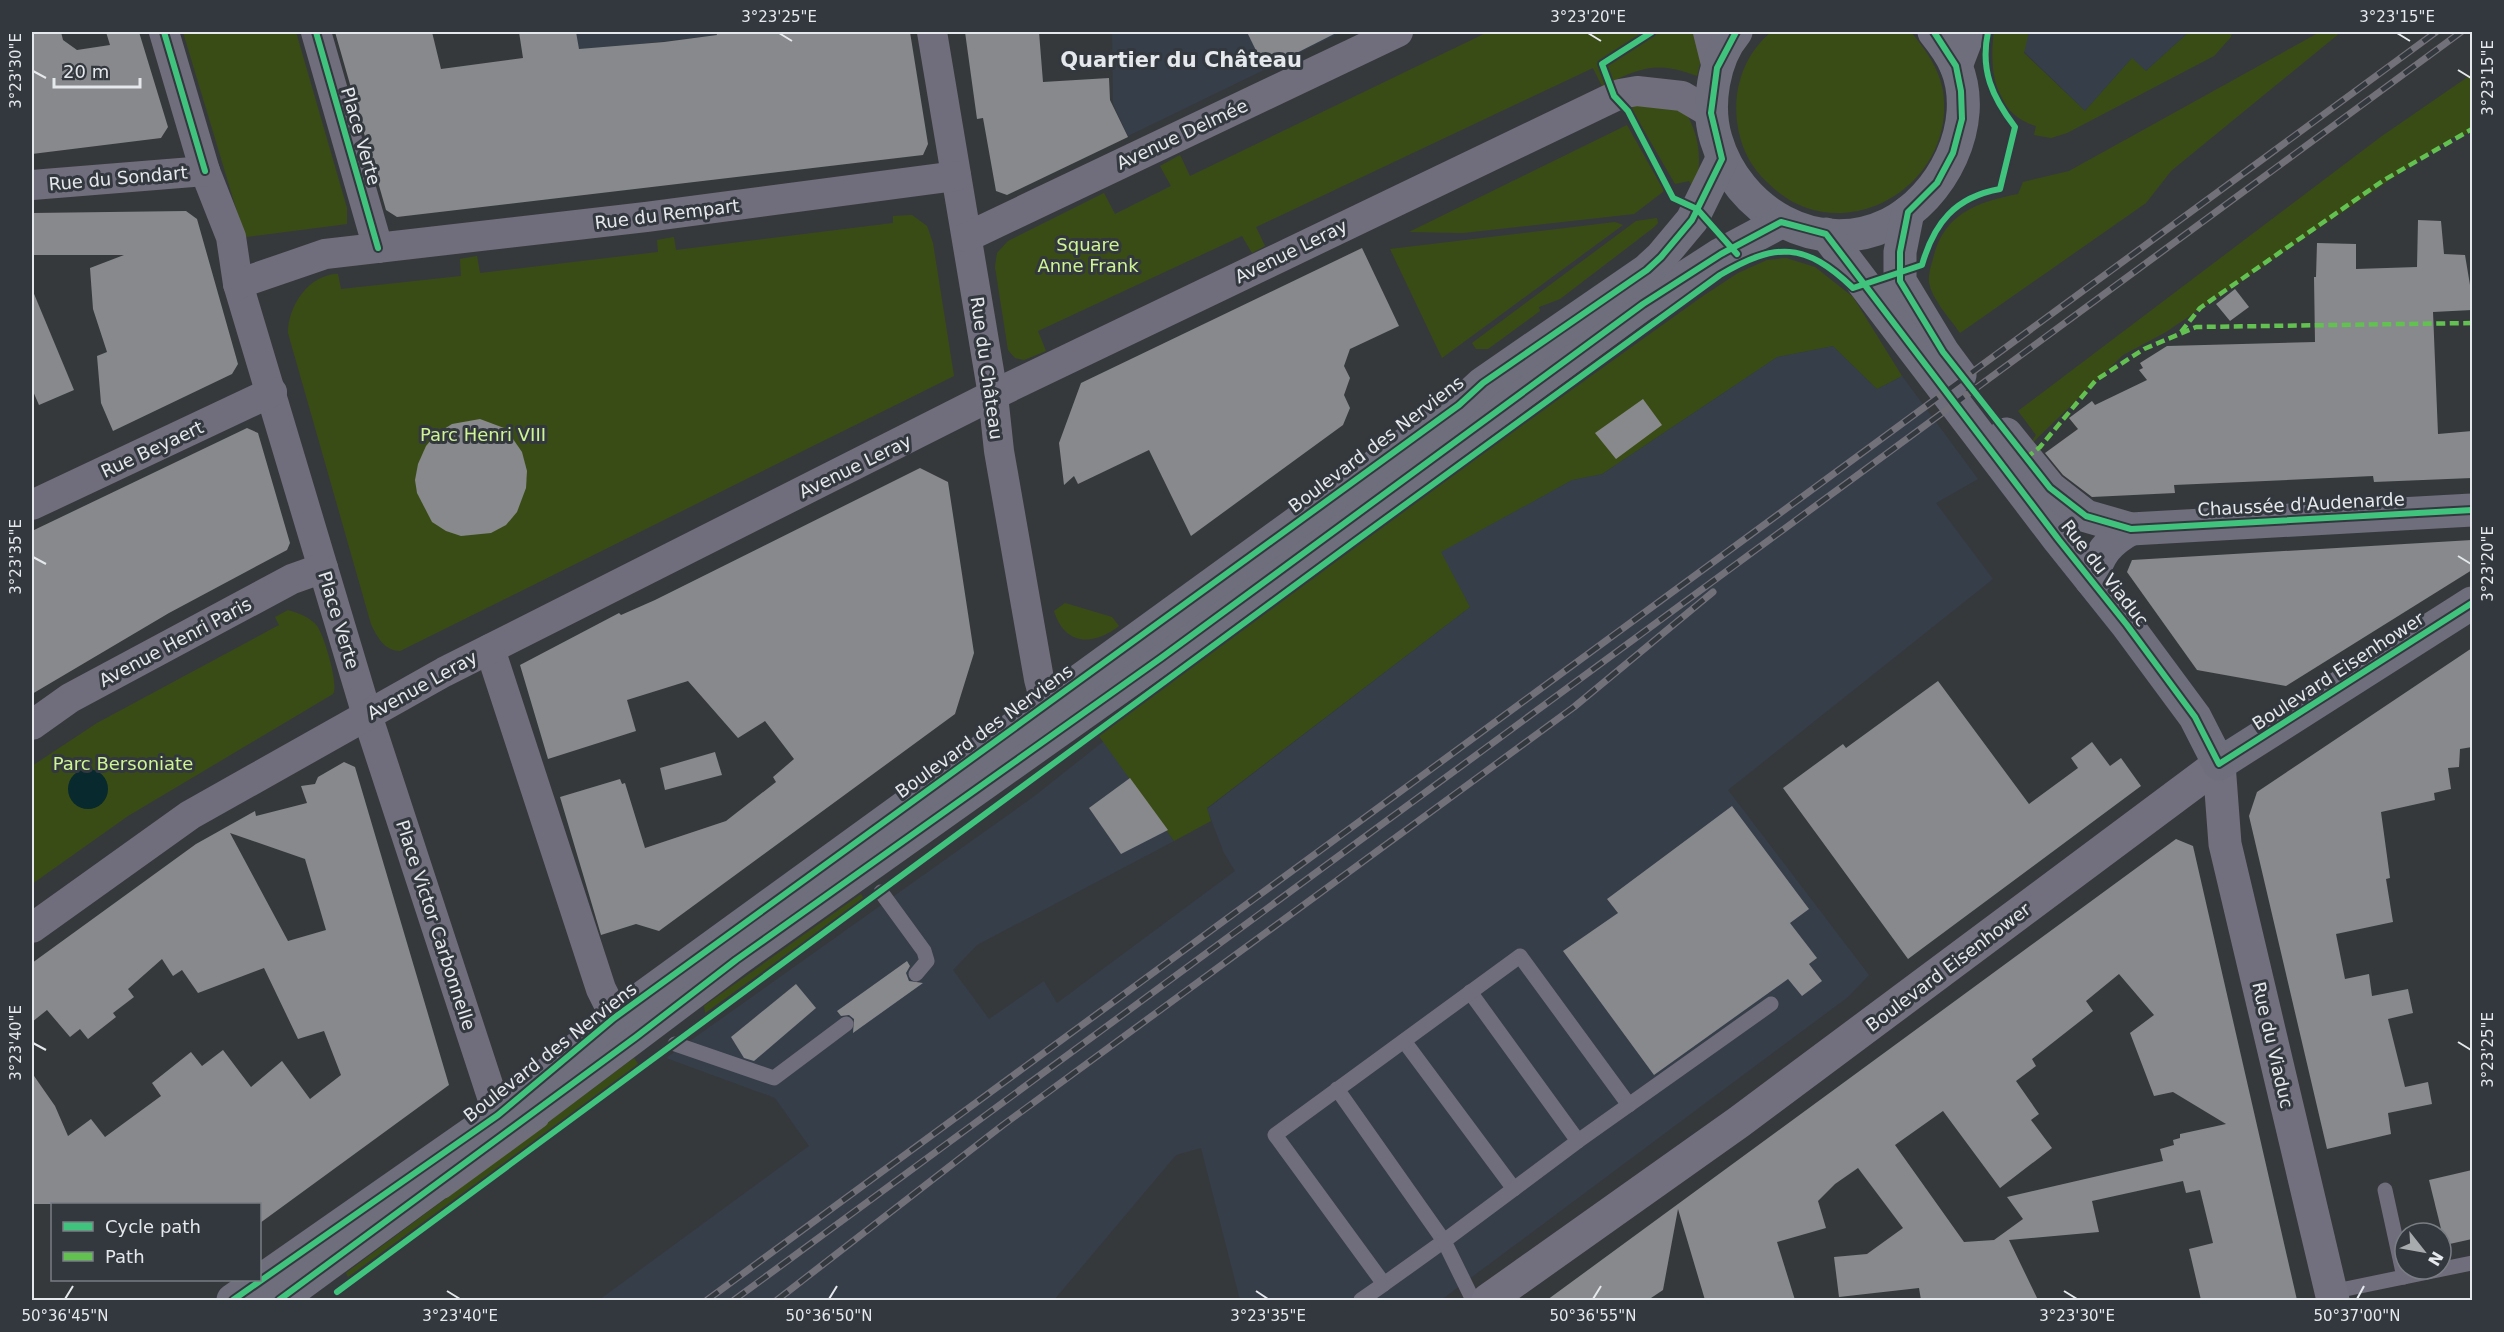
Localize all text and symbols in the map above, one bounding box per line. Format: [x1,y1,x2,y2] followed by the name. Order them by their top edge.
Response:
[741,8,817,26] text: 3°23'25"E
[1550,8,1626,26] text: 3°23'20"E
[2359,8,2435,26] text: 3°23'15"E
[7,33,25,109] text: 3°23'30"E
[2479,40,2497,116] text: 3°23'15"E
[1060,48,1302,72] district label: Quartier du Château
[54,51,140,89] scale bar
[63,61,109,82] text: 20 m
[337,85,385,187] street label: Place Verte
[1113,94,1251,174] street label: Avenue Delmée
[48,161,188,195] street label: Rue du Sondart
[593,195,741,233] street label: Rue du Rempart
[1231,215,1351,287] street label: Avenue Leray
[1037,234,1139,276] park label: Square Anne Frank
[967,295,1007,441] street label: Rue du Château
[1284,371,1468,517] street label: Boulevard des Nerviens
[97,416,207,482] street label: Rue Beyaert
[420,424,546,445] park label: Parc Henri VIII
[795,430,915,502] street label: Avenue Leray
[2197,488,2405,520] street label: Chaussée d'Audenarde
[2057,516,2153,630] street label: Rue du Viaduc
[7,519,25,595] text: 3°23'35"E
[2479,526,2497,602] text: 3°23'20"E
[314,569,364,671] street label: Place Verte
[95,593,255,691] street label: Avenue Henri Paris
[2248,607,2428,734] street label: Boulevard Eisenhower
[363,646,481,724] street label: Avenue Leray
[891,660,1077,802] street label: Boulevard des Nerviens
[53,753,193,774] park label: Parc Bersoniate
[392,817,480,1033] street label: Place Victor Carbonnelle
[1862,898,2035,1036] street label: Boulevard Eisenhower
[459,978,641,1126] street label: Boulevard des Nerviens
[2248,980,2298,1110] street label: Rue du Viaduc
[7,1005,25,1081] text: 3°23'40"E
[2479,1012,2497,1088] text: 3°23'25"E
[51,1203,261,1281] legend
[105,1216,201,1237] text: Cycle path
[2393,1221,2453,1281] north arrow
[105,1246,145,1267] text: Path
[2424,1248,2447,1269] text: N
[21,1307,109,1325] text: 50°36'45"N
[422,1307,498,1325] text: 3°23'40"E
[785,1307,873,1325] text: 50°36'50"N
[1230,1307,1306,1325] text: 3°23'35"E
[1549,1307,1637,1325] text: 50°36'55"N
[2039,1307,2115,1325] text: 3°23'30"E
[2313,1307,2401,1325] text: 50°37'00"N

